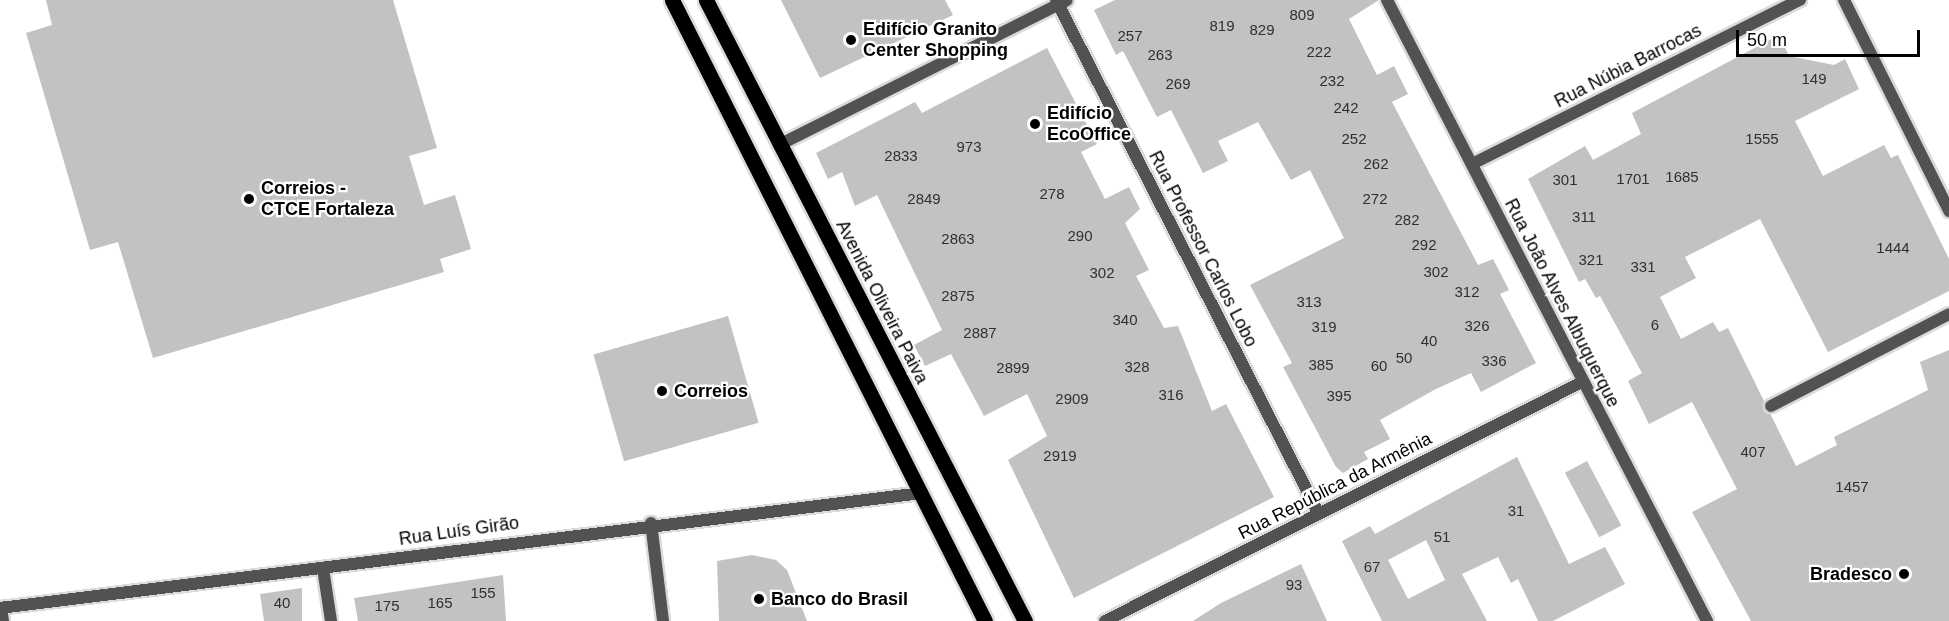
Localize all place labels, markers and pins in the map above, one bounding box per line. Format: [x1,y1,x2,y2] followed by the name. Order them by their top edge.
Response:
[863,19,1008,62] place label: Edifício Granito Center Shopping
[844,33,858,47] marker: Edifício Granito Center Shopping
[1047,103,1131,146] place label: Edifício EcoOffice
[1028,117,1042,131] marker: Edifício EcoOffice
[261,178,394,220] place label: Correios - CTCE Fortaleza
[242,192,256,206] marker: Correios - CTCE Fortaleza
[674,380,748,402] place label: Correios
[655,384,669,398] marker: Correios
[1810,563,1892,585] place label: Bradesco
[1897,567,1911,581] marker: Bradesco
[771,588,908,610] place label: Banco do Brasil
[752,592,766,606] marker: Banco do Brasil

